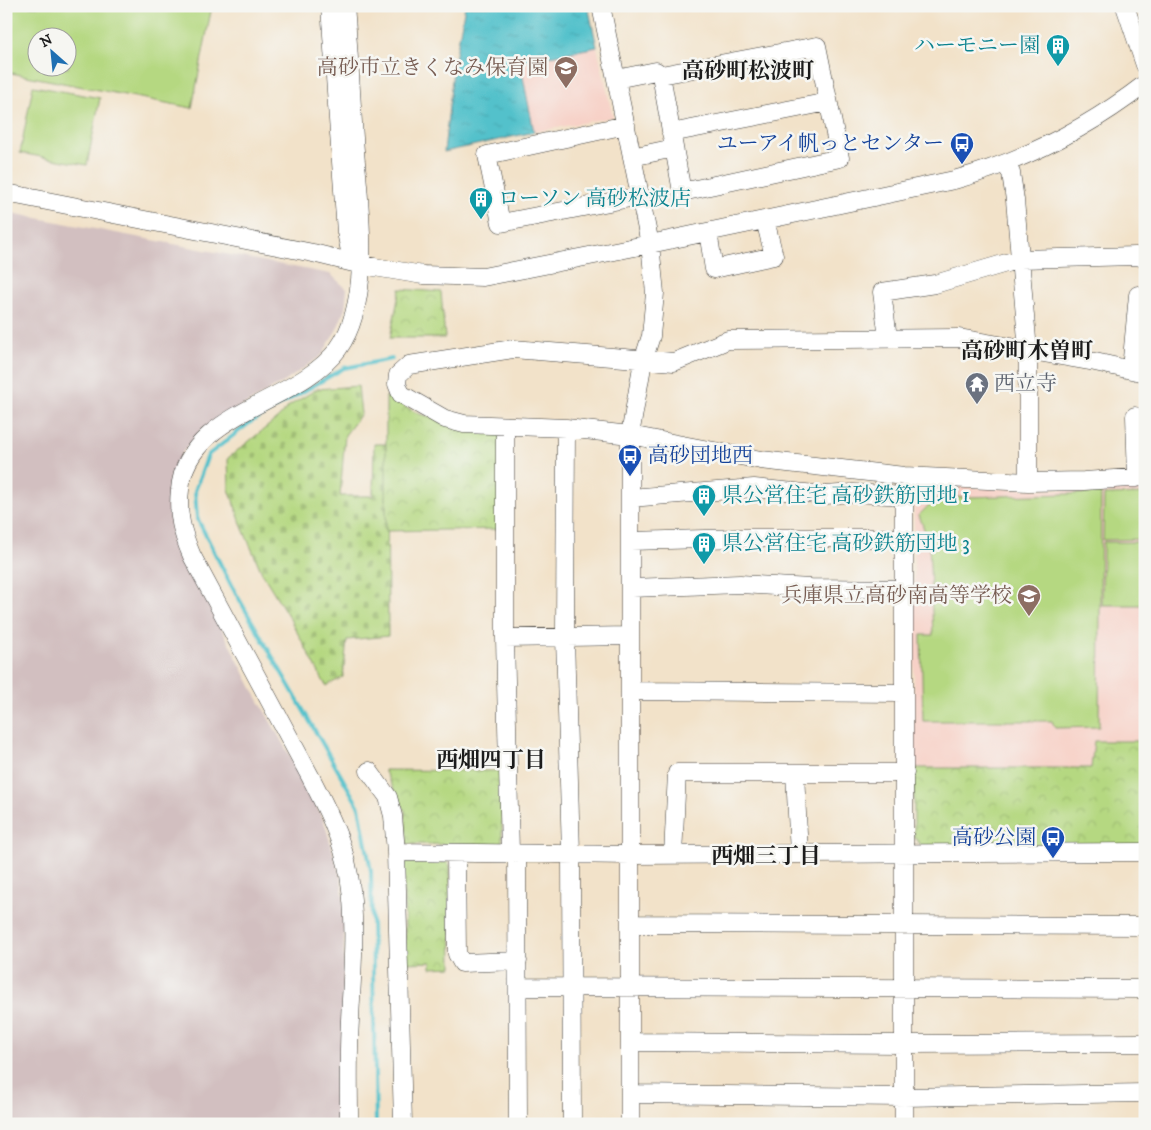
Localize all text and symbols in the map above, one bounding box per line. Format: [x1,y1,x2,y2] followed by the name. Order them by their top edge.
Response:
[28,28,78,78] north arrow
[37,30,56,52] text: N
[914,33,1040,59] place label: ハーモニー園
[1045,33,1071,67] building icon: ハーモニー園
[317,55,548,81] place label: 高砂市立きくなみ保育園
[553,55,579,89] school or university icon: 高砂市立きくなみ保育園
[682,58,814,85] district label: 高砂町松波町
[717,131,944,157] place label: ユーアイ帆っとセンター
[949,131,975,165] bus stop icon: ユーアイ帆っとセンター
[468,186,494,220] building icon: ローソン 高砂松波店
[498,186,691,212] place label: ローソン 高砂松波店
[961,338,1093,365] district label: 高砂町木曽町
[964,371,990,405] temple icon: 西立寺
[994,371,1057,397] place label: 西立寺
[617,443,643,477] bus stop icon: 高砂団地西
[648,443,753,469] place label: 高砂団地西
[691,483,717,517] building icon: 県公営住宅 高砂鉄筋団地 1
[722,483,970,509] place label: 県公営住宅 高砂鉄筋団地 1
[691,531,717,565] building icon: 県公営住宅 高砂鉄筋団地 3
[722,531,970,557] place label: 県公営住宅 高砂鉄筋団地 3
[781,583,1012,609] place label: 兵庫県立高砂南高等学校
[1016,583,1042,617] school or university icon: 兵庫県立高砂南高等学校
[436,747,546,774] district label: 西畑四丁目
[952,825,1036,851] place label: 高砂公園
[1040,825,1066,859] bus stop icon: 高砂公園
[711,843,821,870] district label: 西畑三丁目

